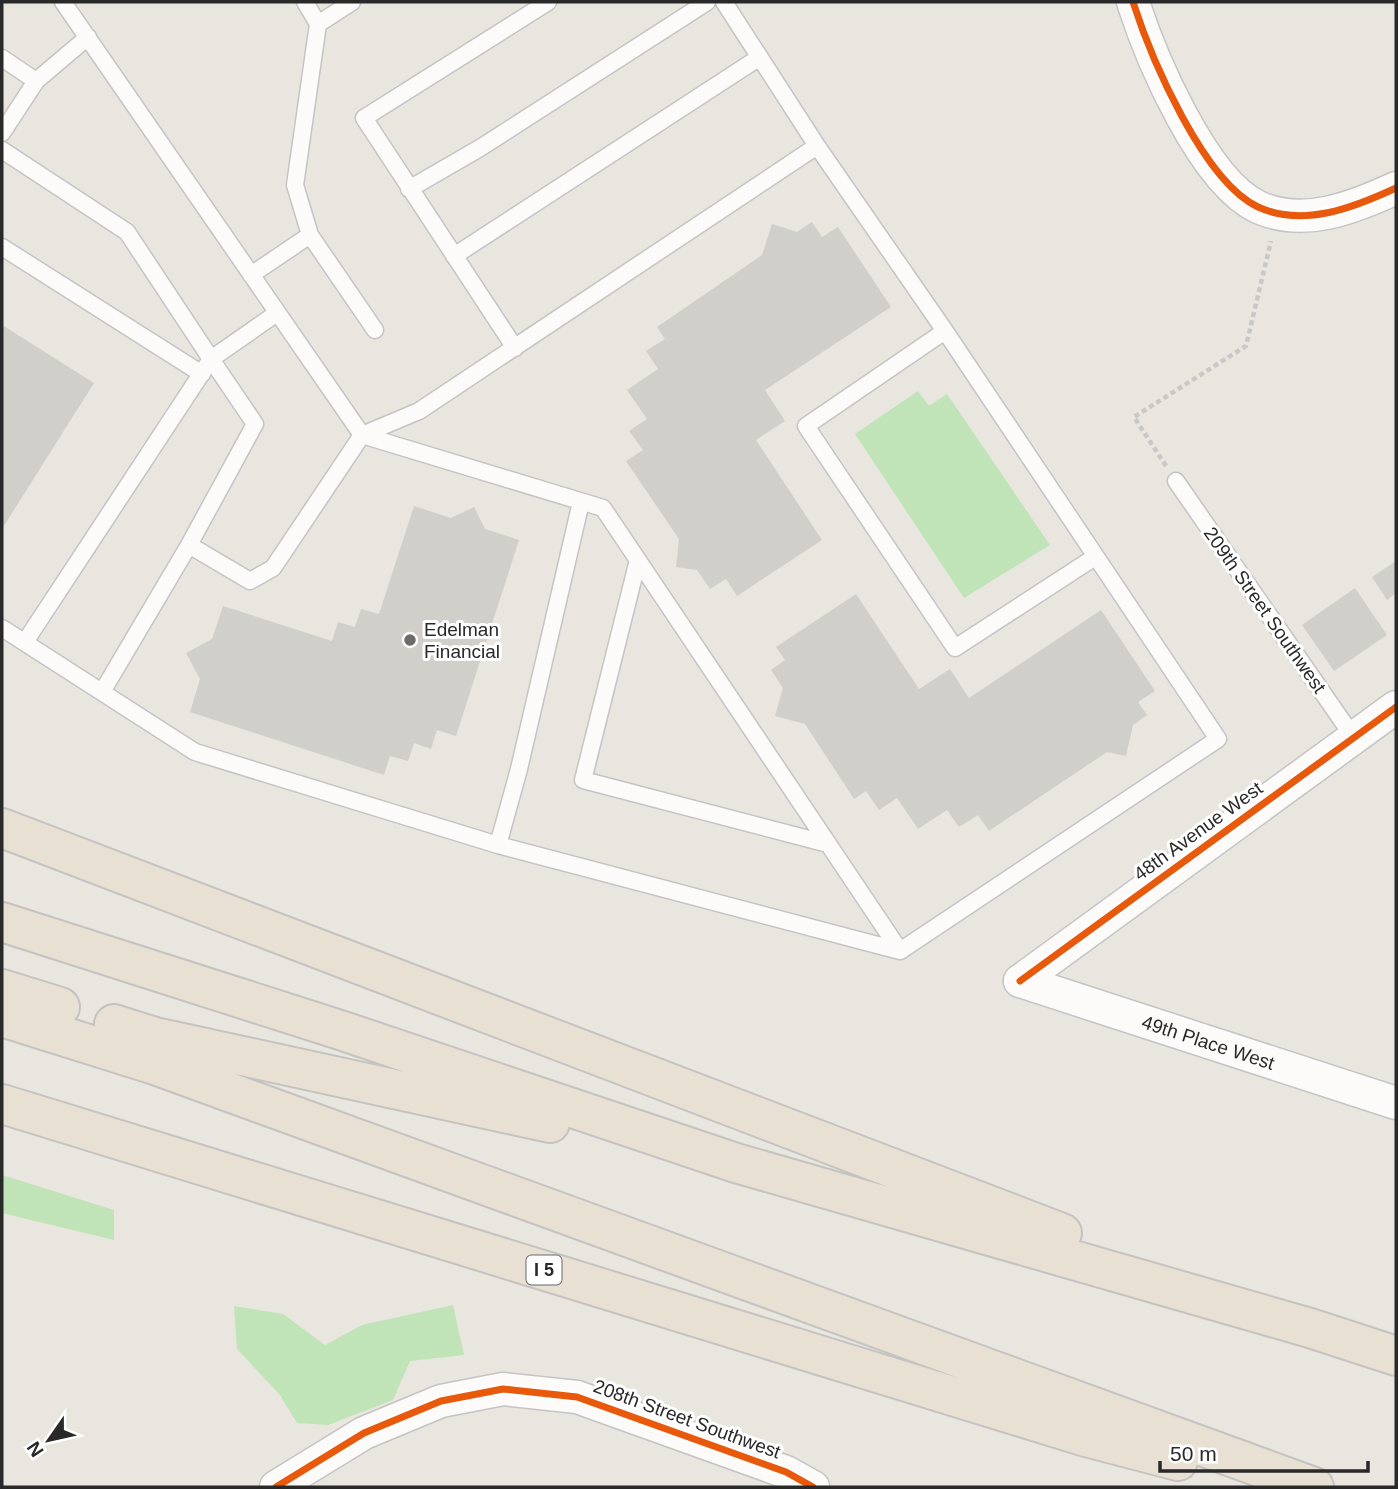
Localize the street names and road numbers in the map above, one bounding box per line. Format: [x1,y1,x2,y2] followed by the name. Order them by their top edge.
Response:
[1200,523,1331,698] street label: 209th Street Southwest
[1130,777,1267,885] street label: 48th Avenue West
[1139,1011,1278,1074] street label: 49th Place West
[526,1255,562,1284] road number: I 5
[591,1375,784,1463] street label: 208th Street Southwest

